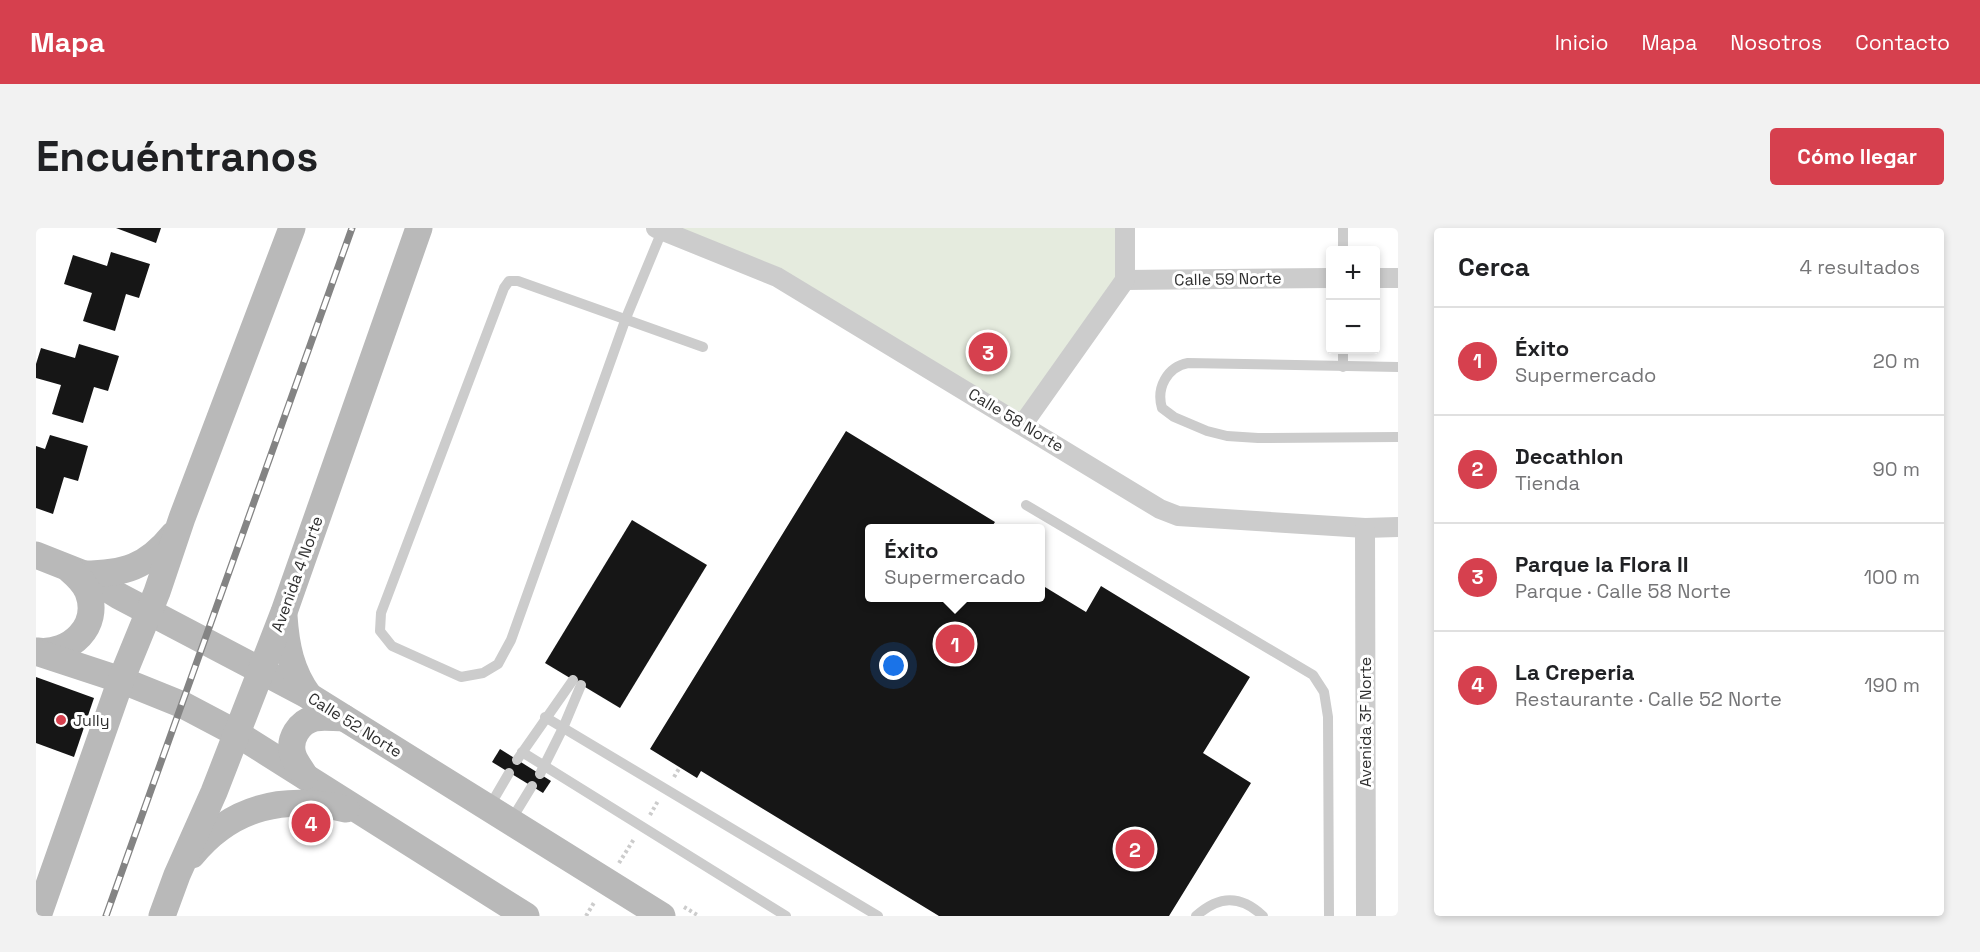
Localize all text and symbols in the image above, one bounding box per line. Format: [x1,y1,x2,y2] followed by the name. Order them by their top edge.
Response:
[30,24,105,60] text: Mapa
[1555,29,1609,56] text: Inicio
[1642,29,1697,56] text: Mapa
[1730,29,1822,56] text: Nosotros
[1855,29,1950,56] text: Contacto
[1770,128,1944,185] button: Cómo llegar
[36,130,318,183] text: Encuéntranos
[1326,246,1380,354] map controls
[1326,246,1380,300] button: +
[1458,250,1530,284] text: Cerca
[1800,254,1920,280] text: 4 resultados
[1174,268,1282,290] street label: Calle 59 Norte
[1326,300,1380,354] button: −
[968,330,1008,374] pin: 3
[1515,334,1569,362] text: Éxito
[1473,348,1482,374] text: 1
[1873,348,1920,374] text: 20 m
[1515,362,1656,388] text: Supermercado
[964,383,1068,457] street label: Calle 58 Norte
[1515,442,1624,470] text: Decathlon
[1472,456,1483,482] text: 2
[1873,456,1920,482] text: 90 m
[1515,470,1580,496] text: Tienda
[266,513,328,635] street label: Avenida 4 Norte
[865,524,1045,602] popup
[884,536,938,564] text: Éxito
[1515,550,1689,578] text: Parque la Flora II
[884,564,1026,590] text: Supermercado
[1471,564,1484,590] text: 3
[1864,564,1920,590] text: 100 m
[1515,578,1731,604] text: Parque · Calle 58 Norte
[936,622,974,666] pin: 1
[879,651,908,680] your location
[1355,657,1376,787] street label: Avenida 3F Norte
[1515,658,1634,686] text: La Creperia
[1471,672,1484,698] text: 4
[1864,672,1920,698] text: 190 m
[1515,686,1782,712] text: Restaurante · Calle 52 Norte
[304,688,406,762] street label: Calle 52 Norte
[73,710,110,731] place label: Jully
[54,713,68,727] marker: Jully
[292,800,330,846] pin: 4
[1116,826,1154,872] pin: 2

